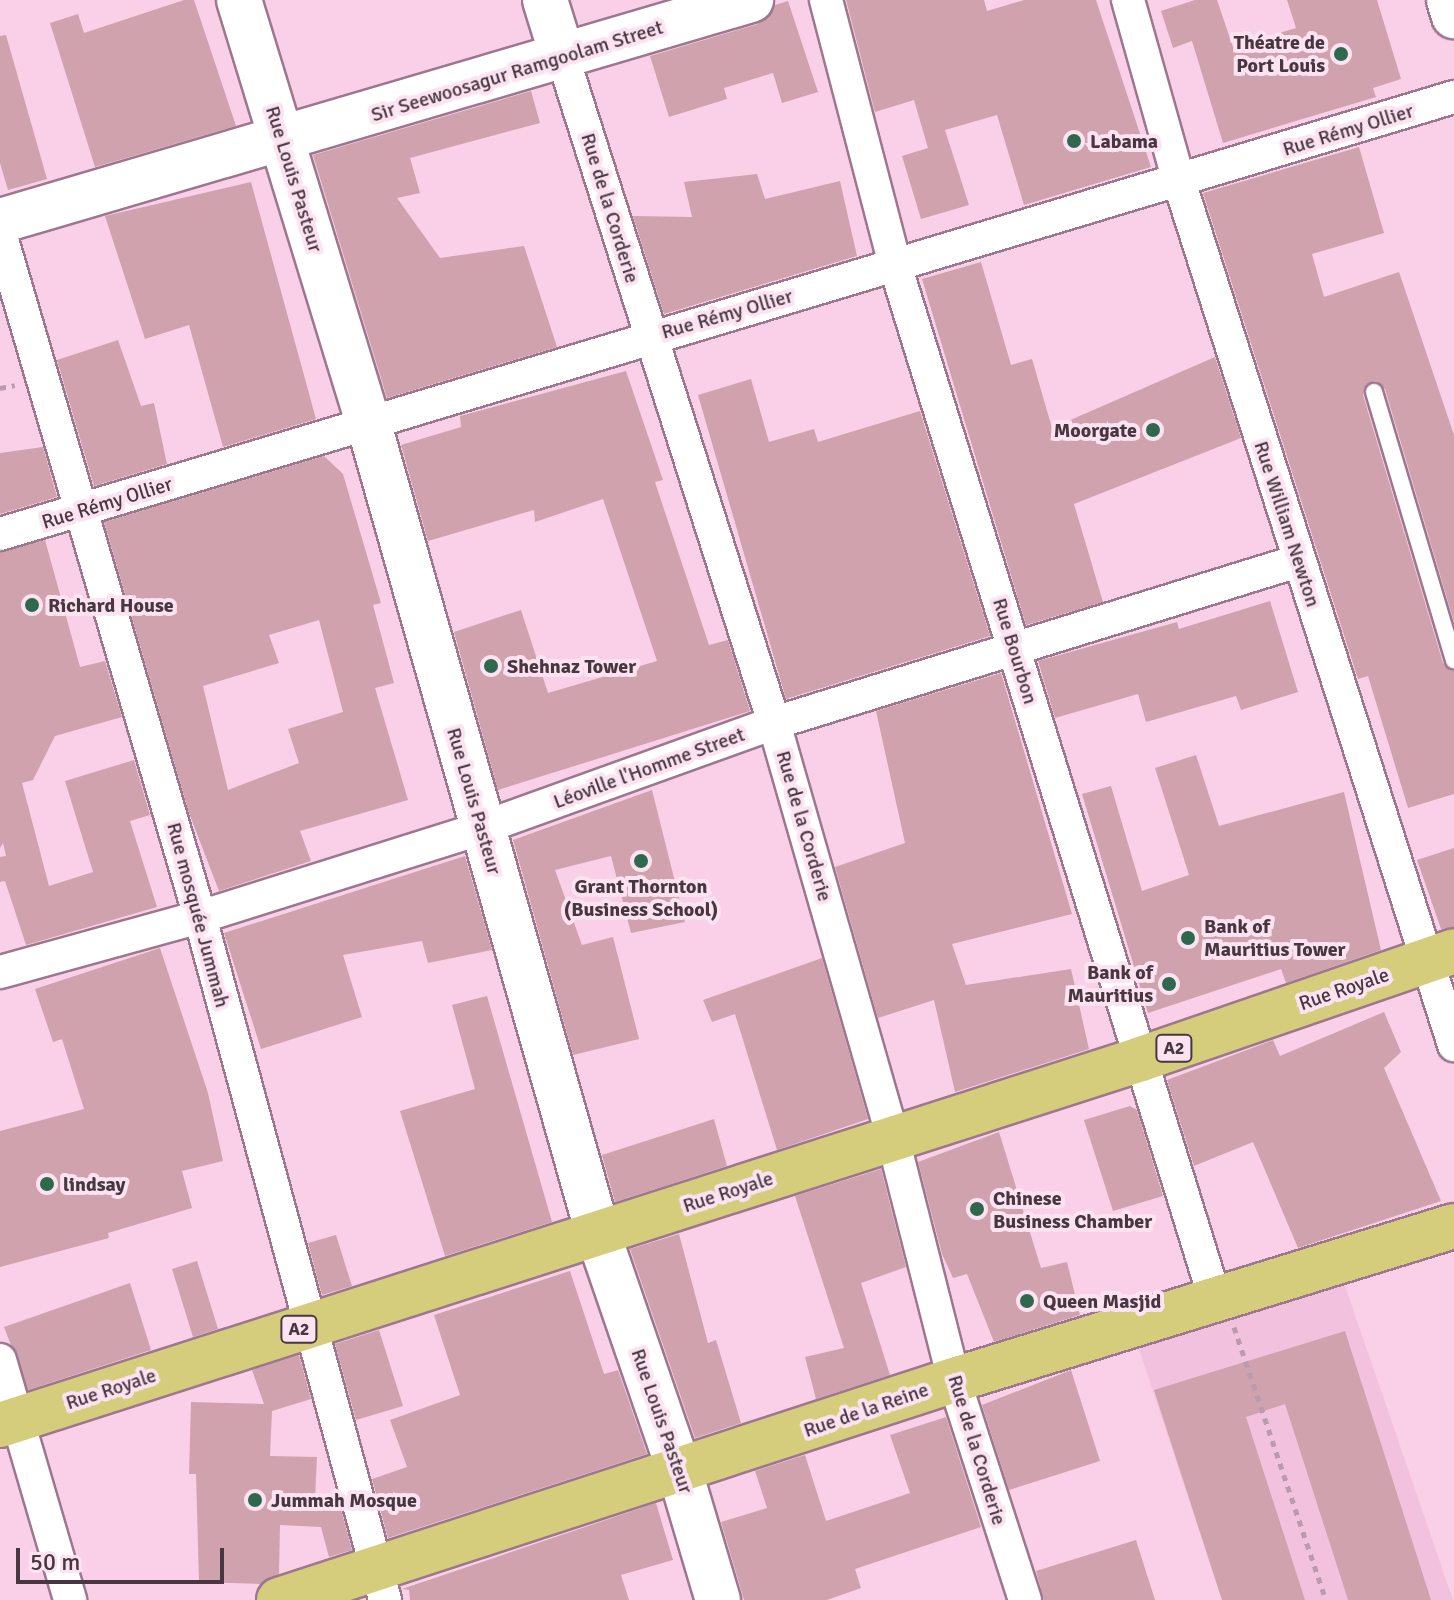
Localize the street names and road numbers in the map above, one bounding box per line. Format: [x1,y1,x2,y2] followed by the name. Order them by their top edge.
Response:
[368,15,666,127] street label: Sir Seewoosagur Ramgoolam Street
[1280,99,1416,161] street label: Rue Rémy Ollier
[260,103,328,255] street label: Rue Louis Pasteur
[576,130,644,286] street label: Rue de la Corderie
[659,284,795,344] street label: Rue Rémy Ollier
[1249,438,1325,610] street label: Rue William Newton
[39,472,175,534] street label: Rue Rémy Ollier
[988,595,1042,707] street label: Rue Bourbon
[550,722,748,814] street label: Léoville l'Homme Street
[442,725,506,877] street label: Rue Louis Pasteur
[771,748,837,904] street label: Rue de la Corderie
[162,820,234,1010] street label: Rue mosquée Jummah
[1296,962,1392,1016] street label: Rue Royale
[1154,1034,1194,1062] road number: A2
[680,1166,776,1218] street label: Rue Royale
[279,1315,319,1343] road number: A2
[626,1345,698,1497] street label: Rue Louis Pasteur
[63,1363,159,1415] street label: Rue Royale
[943,1372,1011,1528] street label: Rue de la Corderie
[800,1377,932,1443] street label: Rue de la Reine

